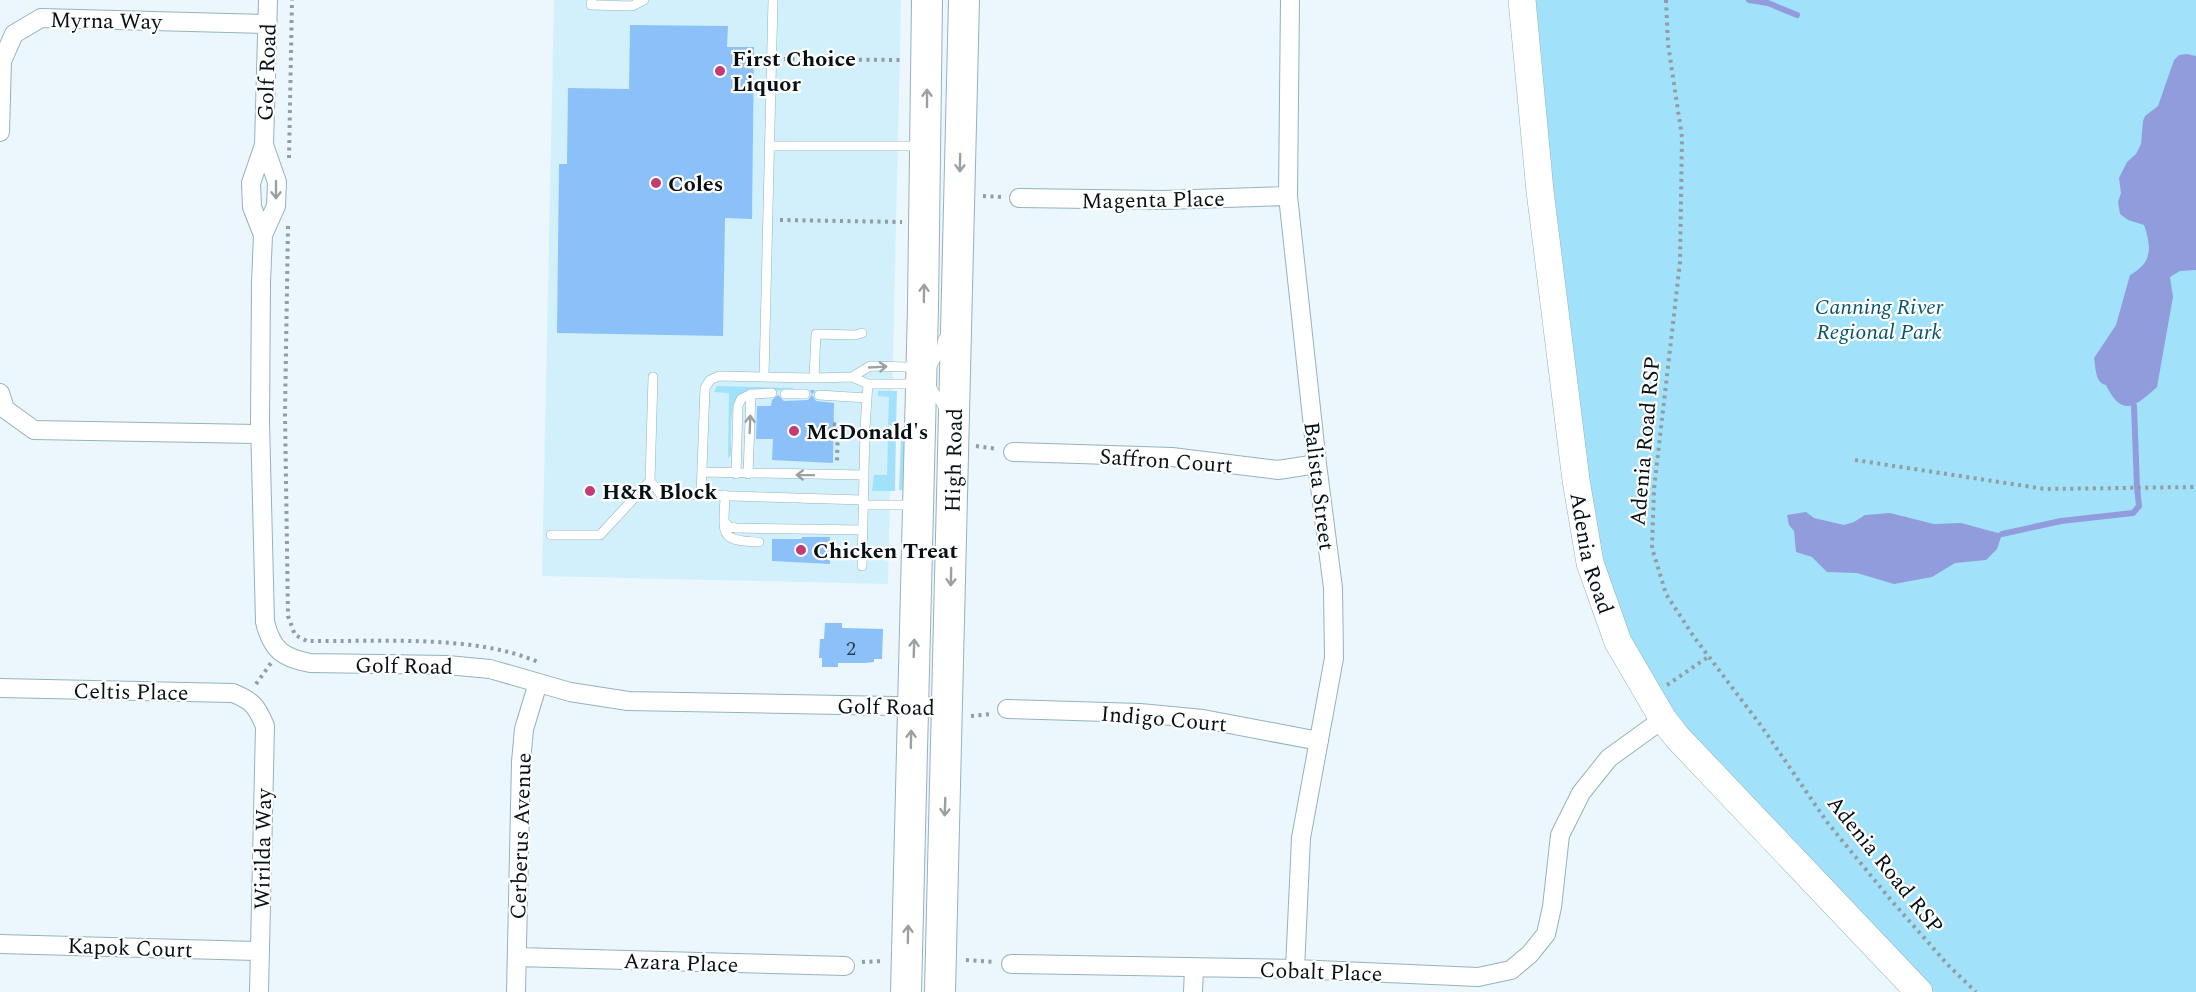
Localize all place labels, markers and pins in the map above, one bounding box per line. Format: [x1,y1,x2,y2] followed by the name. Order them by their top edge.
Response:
[732,43,856,101] place label: First Choice Liquor
[713,64,727,78] marker: First Choice Liquor
[668,168,723,201] place label: Coles
[649,176,663,190] marker: Coles
[806,416,928,449] place label: McDonald's
[787,424,801,438] marker: McDonald's
[602,476,718,509] place label: H&R Block
[583,484,597,498] marker: H&R Block
[813,535,958,568] place label: Chicken Treat
[794,543,808,557] marker: Chicken Treat

